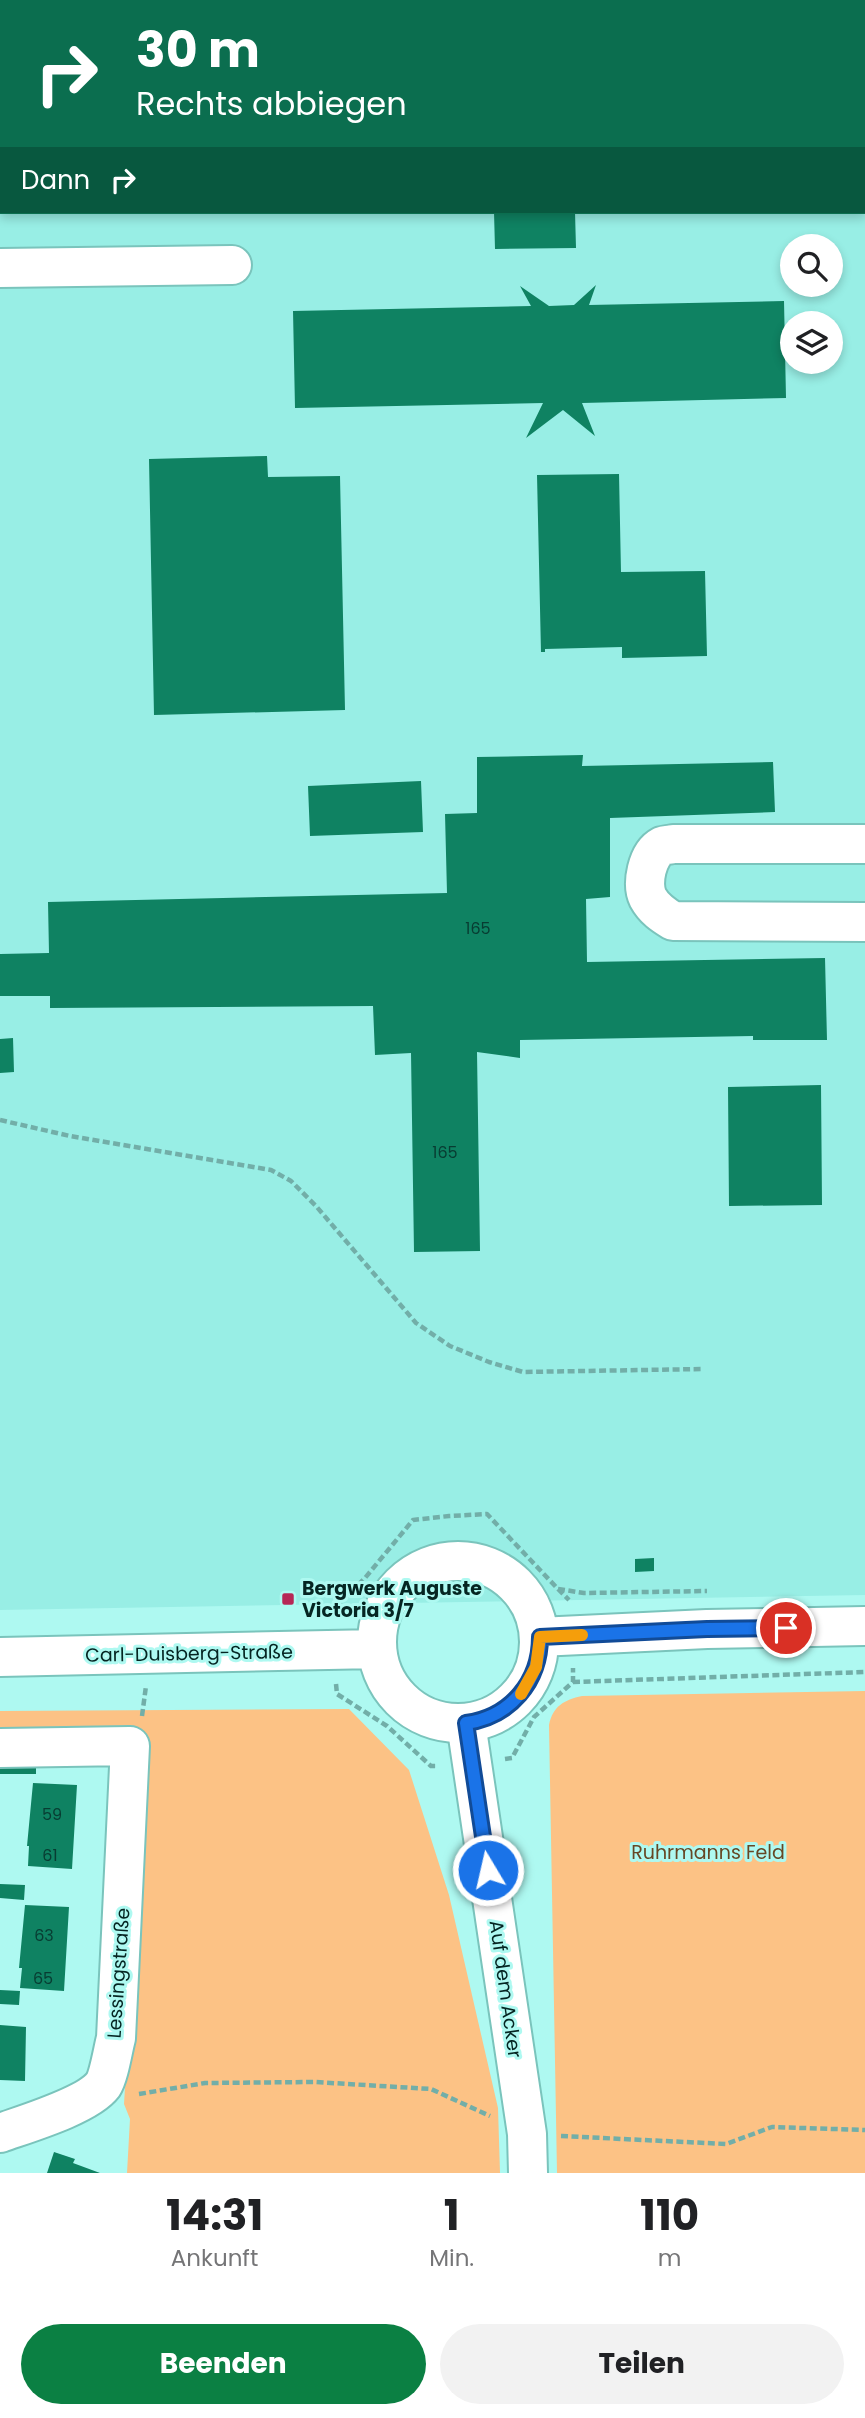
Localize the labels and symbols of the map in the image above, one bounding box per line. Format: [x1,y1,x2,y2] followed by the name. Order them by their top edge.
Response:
[465,917,491,940] house number: 165
[432,1141,458,1164] house number: 165
[302,1575,482,1624] place label: Bergwerk Auguste Victoria 3/7
[280,1591,296,1607] marker: Bergwerk Auguste Victoria 3/7
[756,1598,816,1658] pin
[85,1638,293,1669] street label: Carl-Duisberg-Straße
[42,1803,62,1826] house number: 59
[451,1833,525,1907] position arrow
[631,1839,785,1866] park label: Ruhrmanns Feld
[42,1844,58,1867] house number: 61
[100,1907,137,2039] street label: Lessingstraße
[482,1919,529,2060] street label: Auf dem Acker
[34,1924,54,1947] house number: 63
[33,1967,53,1990] house number: 65

